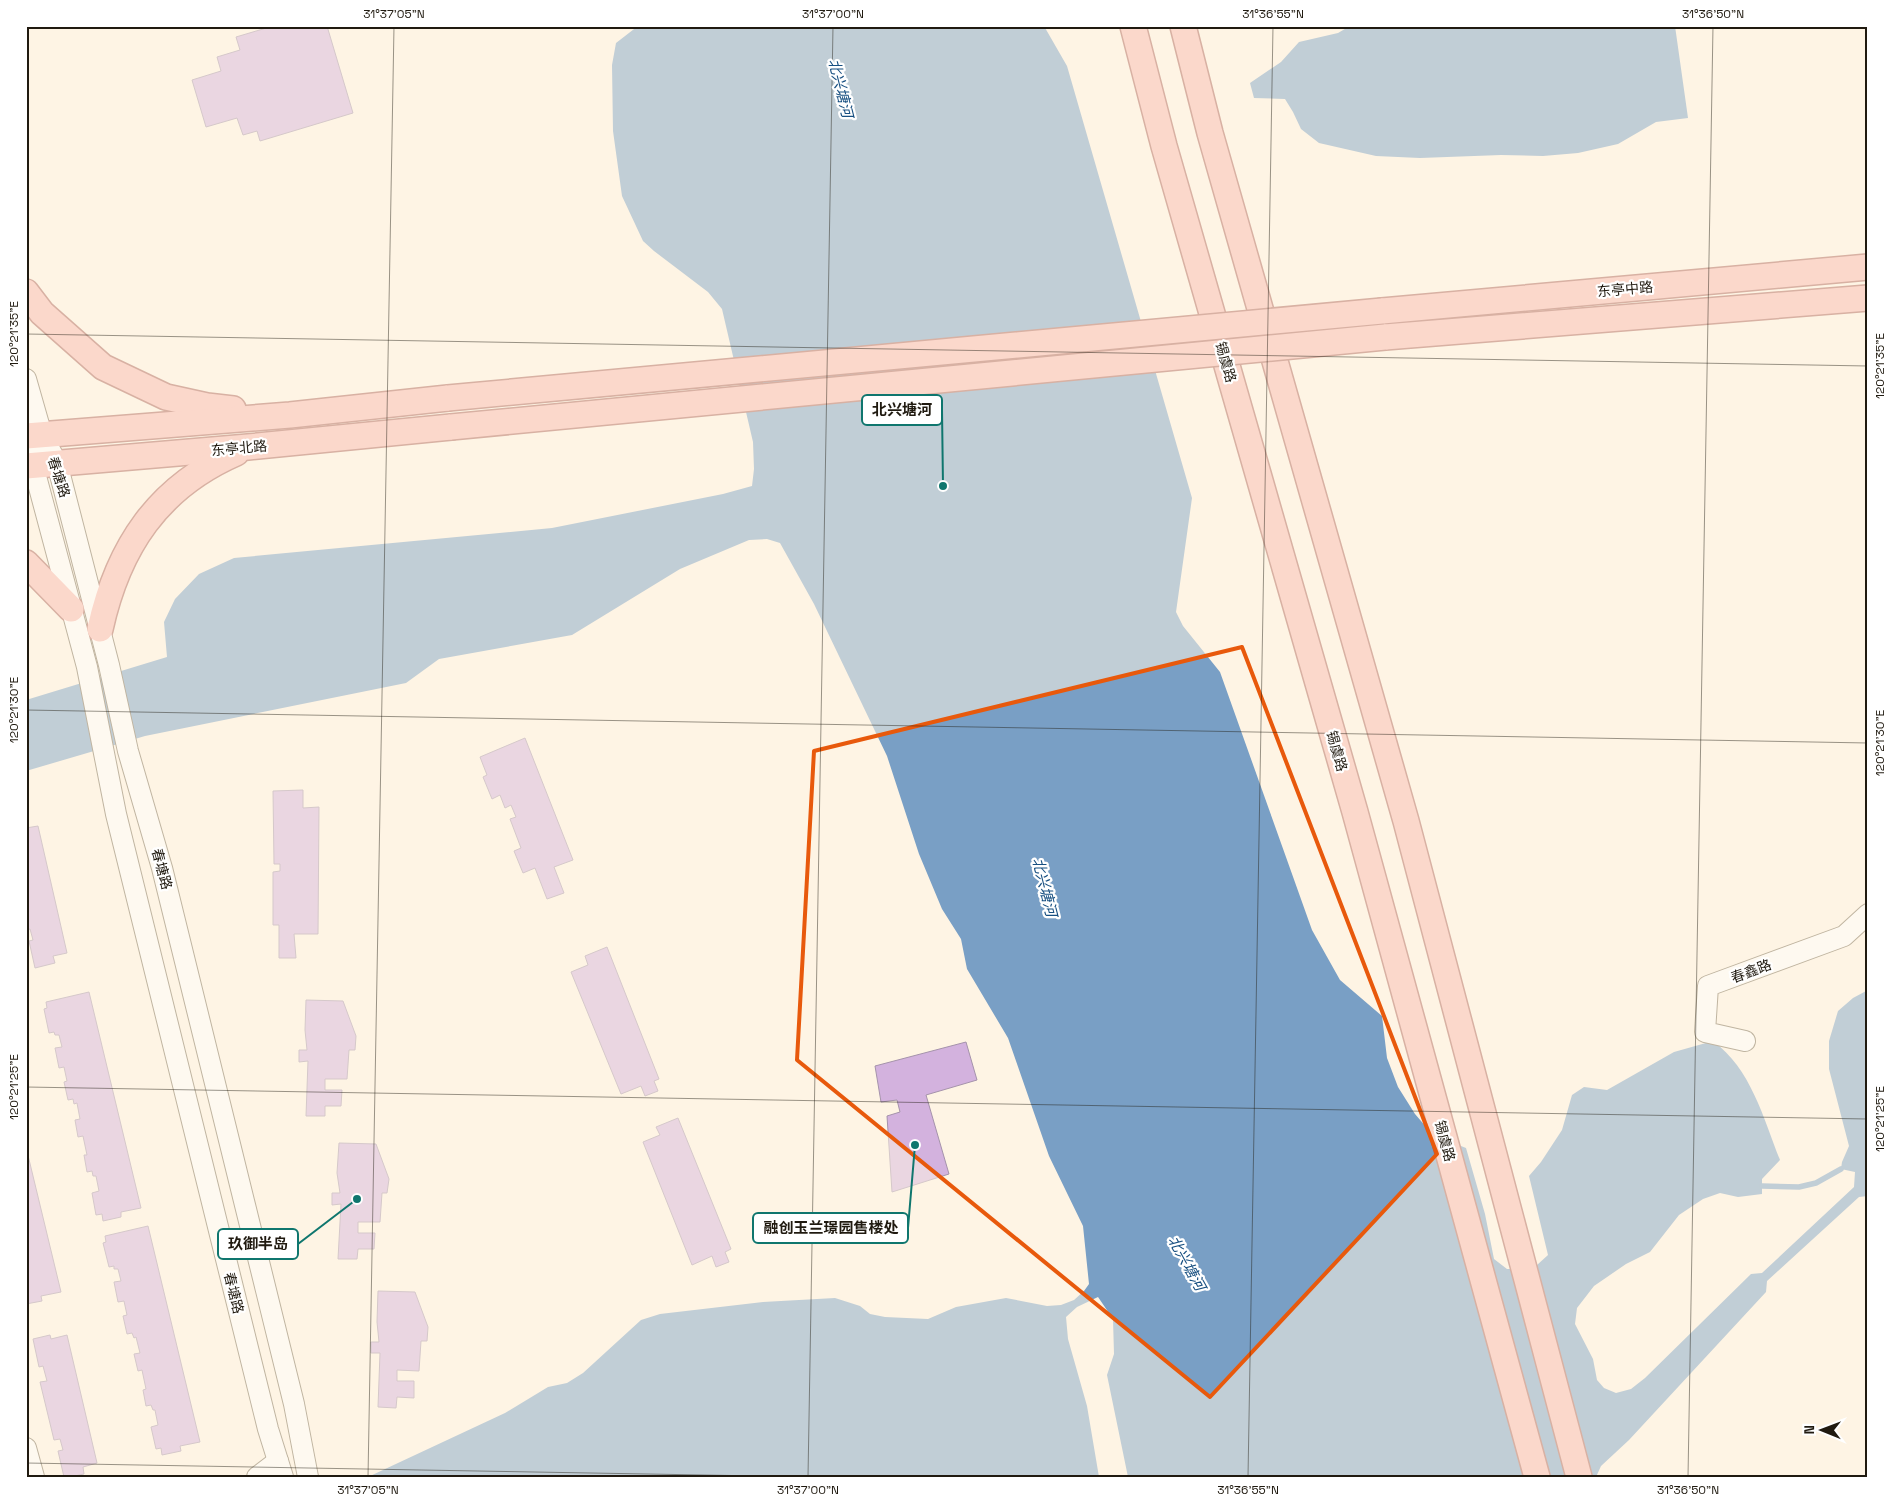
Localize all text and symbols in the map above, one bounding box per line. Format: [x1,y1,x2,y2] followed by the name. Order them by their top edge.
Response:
[363,6,425,22] text: 31°37'05"N
[802,6,864,22] text: 31°37'00"N
[1242,6,1304,22] text: 31°36'55"N
[1682,6,1744,22] text: 31°36'50"N
[825,57,858,122] water label: 北兴塘河
[1596,278,1654,300] street label: 东亭中路
[6,301,22,367] text: 120°21'35"E
[1872,333,1888,399] text: 120°21'35"E
[1212,339,1240,385] street label: 锡虞路
[862,395,942,425] callout: 北兴塘河
[872,400,932,419] text: 北兴塘河
[210,437,268,459] street label: 东亭北路
[44,454,74,500] street label: 春塘路
[6,676,22,743] text: 120°21'30"E
[1872,709,1888,776] text: 120°21'30"E
[1323,728,1351,774] street label: 锡虞路
[148,846,176,892] street label: 春塘路
[1029,856,1062,921] water label: 北兴塘河
[1728,955,1774,987] street label: 春鑫路
[6,1054,22,1120] text: 120°21'25"E
[1872,1086,1888,1152] text: 120°21'25"E
[1431,1118,1459,1164] street label: 锡虞路
[753,1213,908,1243] callout: 融创玉兰璟园售楼处
[763,1218,899,1237] text: 融创玉兰璟园售楼处
[218,1229,298,1259] callout: 玖御半岛
[1164,1232,1211,1296] water label: 北兴塘河
[228,1234,288,1253] text: 玖御半岛
[220,1270,248,1316] street label: 春塘路
[1796,1406,1846,1456] north arrow
[1800,1425,1818,1435] text: N
[337,1482,399,1498] text: 31°37'05"N
[777,1482,839,1498] text: 31°37'00"N
[1217,1482,1279,1498] text: 31°36'55"N
[1657,1482,1719,1498] text: 31°36'50"N

